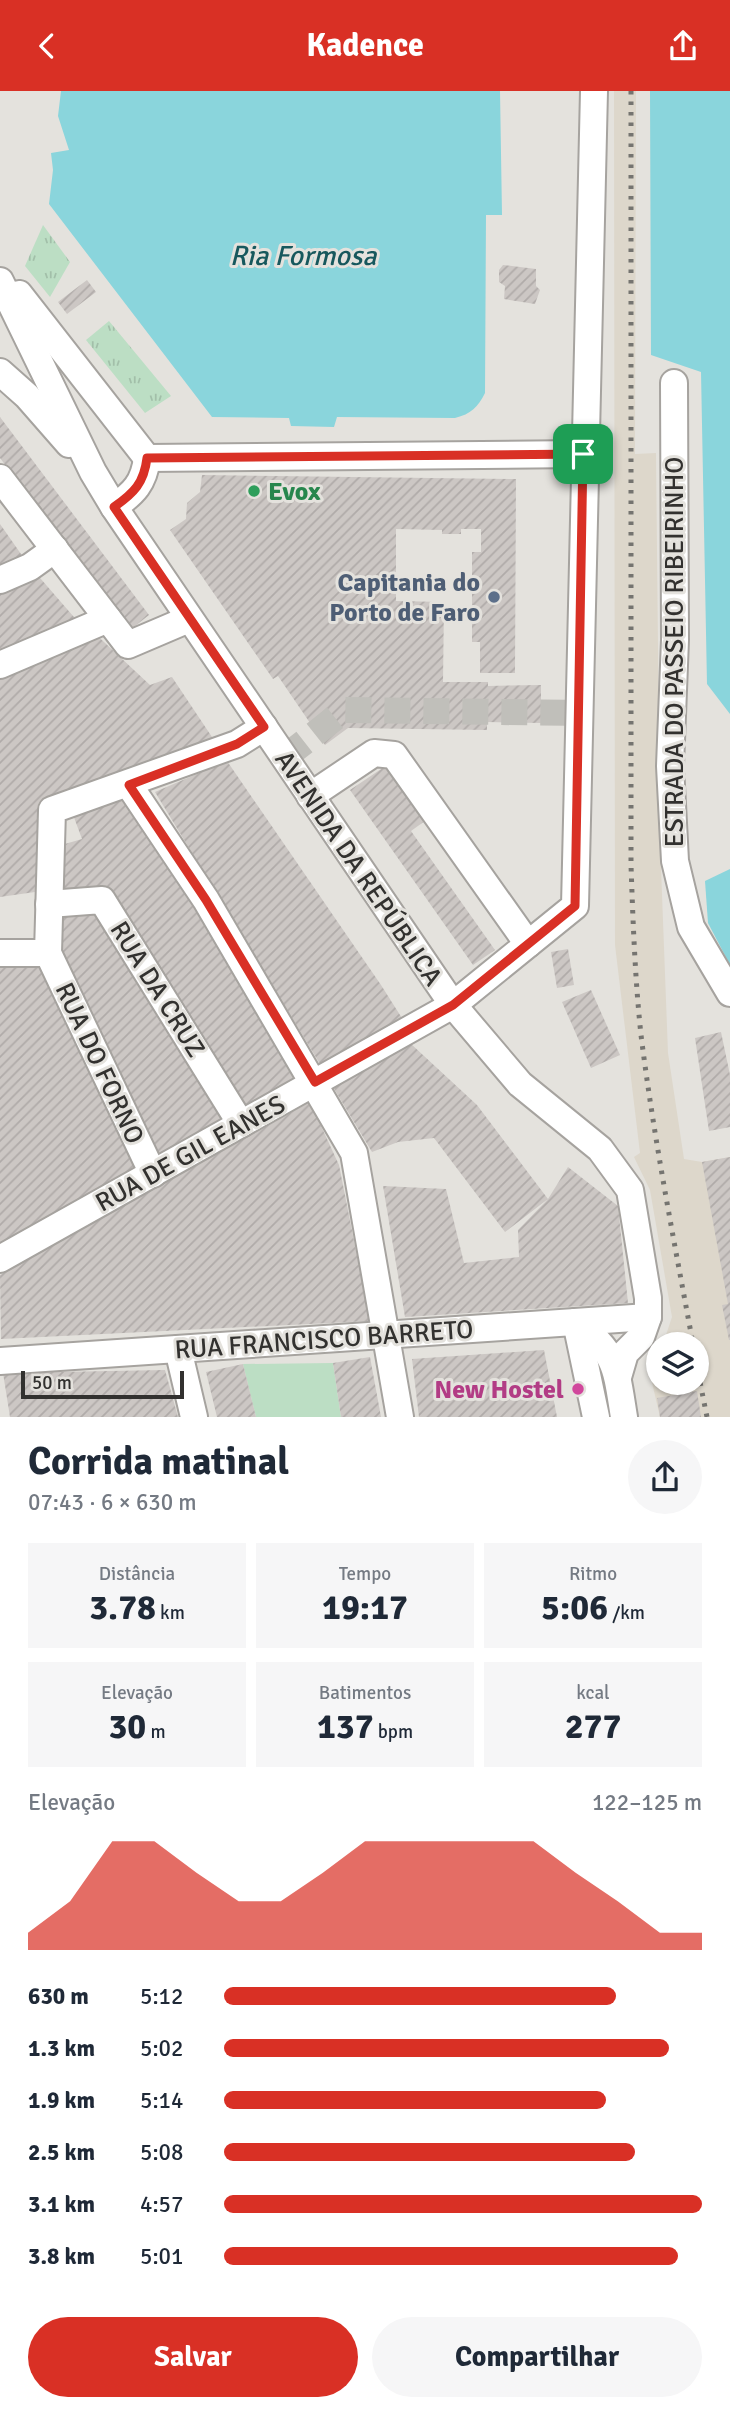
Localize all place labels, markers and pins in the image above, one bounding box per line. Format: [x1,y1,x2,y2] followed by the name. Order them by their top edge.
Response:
[553,424,613,484] pin
[268,476,321,508] place label: Evox
[246,483,262,499] marker: Evox
[329,567,480,629] place label: Capitania do Porto de Faro
[486,589,502,605] marker: Capitania do Porto de Faro
[434,1374,564,1406] place label: New Hostel
[570,1381,586,1397] marker: New Hostel

